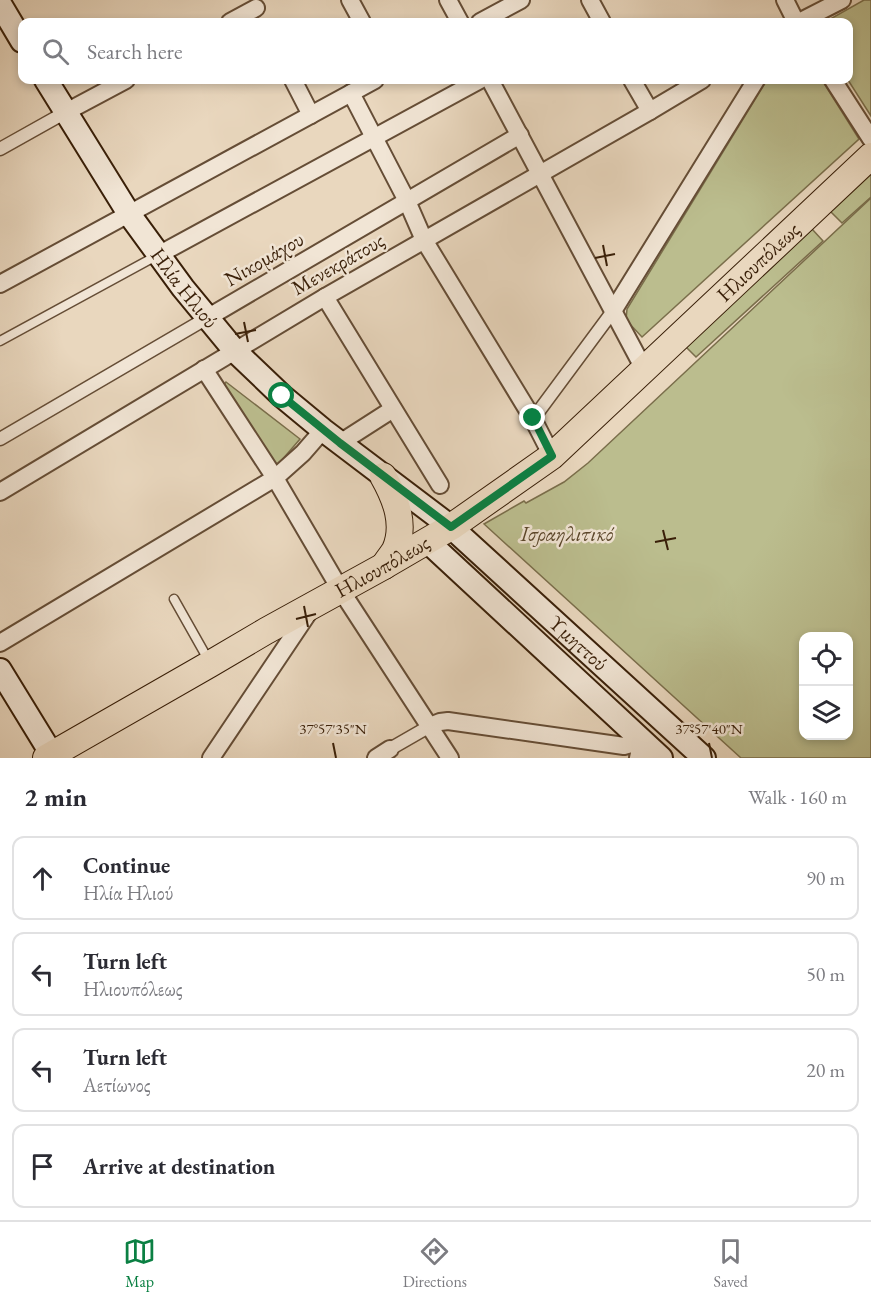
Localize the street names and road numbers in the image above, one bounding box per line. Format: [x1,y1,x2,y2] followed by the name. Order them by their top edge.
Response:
[711,216,805,307] street label: Ηλιουπόλεως
[219,225,308,292] street label: Νικομάχου
[286,226,389,301] street label: Μενεκράτους
[145,242,225,333] street label: Ηλία Ηλιού
[330,528,434,603] street label: Ηλιουπόλεως
[543,609,614,677] street label: Υμηττού

